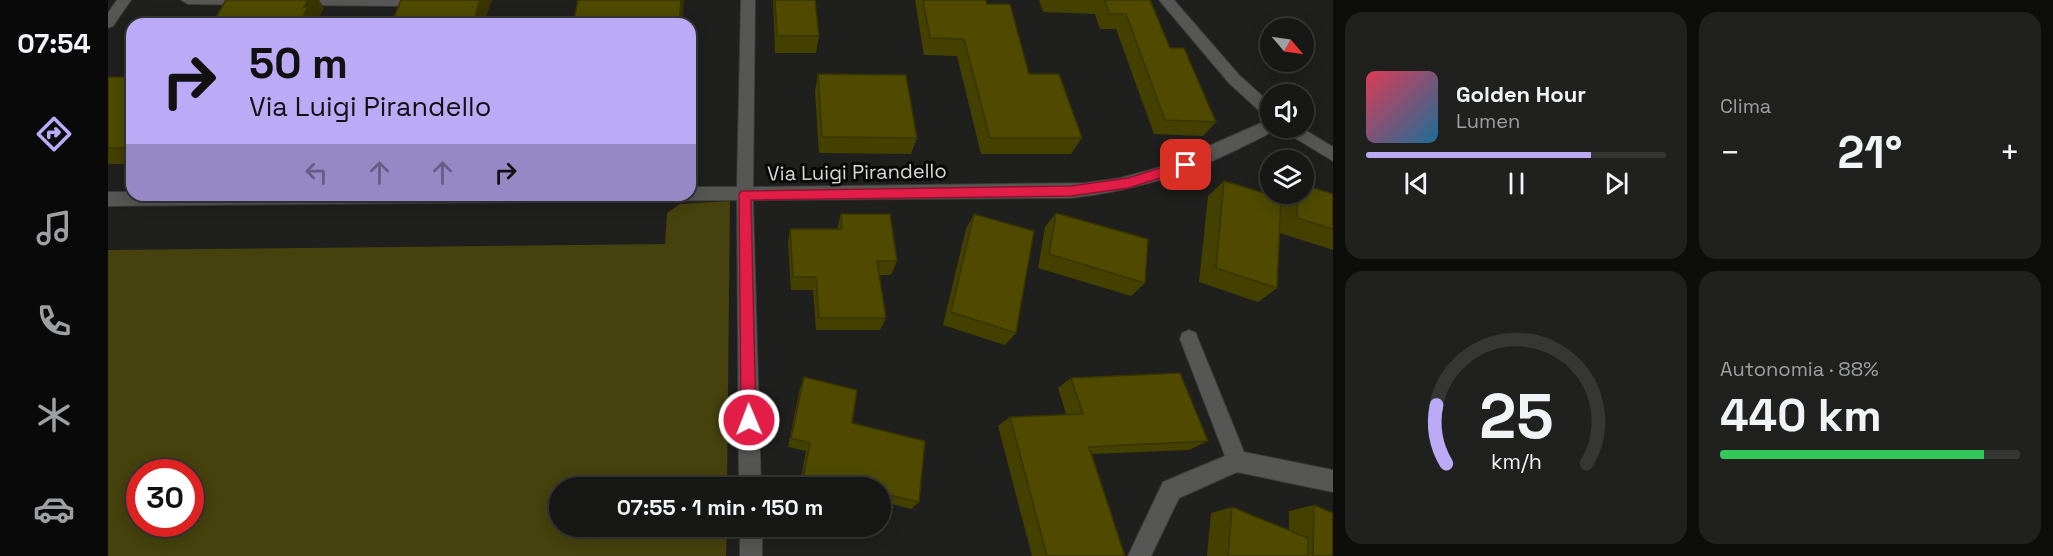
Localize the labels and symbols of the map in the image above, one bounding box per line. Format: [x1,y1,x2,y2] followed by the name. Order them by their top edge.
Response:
[1260,18,1314,72] north arrow
[1160,139,1211,190] pin
[767,157,947,187] street label: Via Luigi Pirandello
[717,388,781,452] position arrow
[126,459,204,537] speed limit sign: 30

